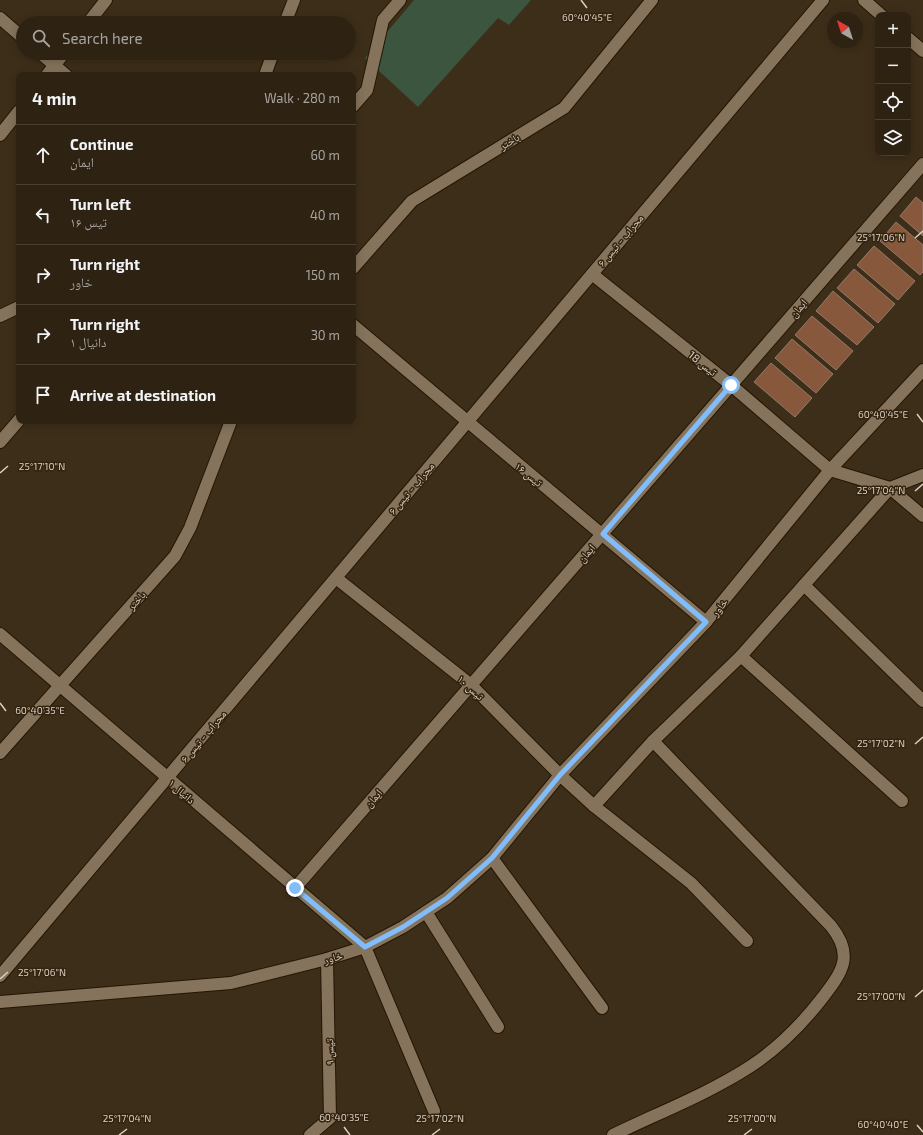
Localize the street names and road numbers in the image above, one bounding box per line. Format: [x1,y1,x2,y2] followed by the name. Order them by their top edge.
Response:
[496,130,522,153] street label: باختر
[594,211,646,269] street label: محراب - تیس ۶
[786,296,810,321] street label: ایمان
[686,348,720,379] street label: تیس 18
[385,459,437,517] street label: محراب - تیس ۶
[512,459,546,490] street label: تیس ۱۶
[574,541,598,566] street label: ایمان
[123,588,148,613] street label: باختر
[707,595,730,619] street label: خاور
[454,672,488,704] street label: تیس ۱۰
[177,707,229,765] street label: محراب - تیس ۶
[165,776,198,807] street label: دانیال ۱
[361,786,385,811] street label: ایمان
[321,948,344,966] street label: خاور
[322,1038,337,1065] street label: تیس ۹

